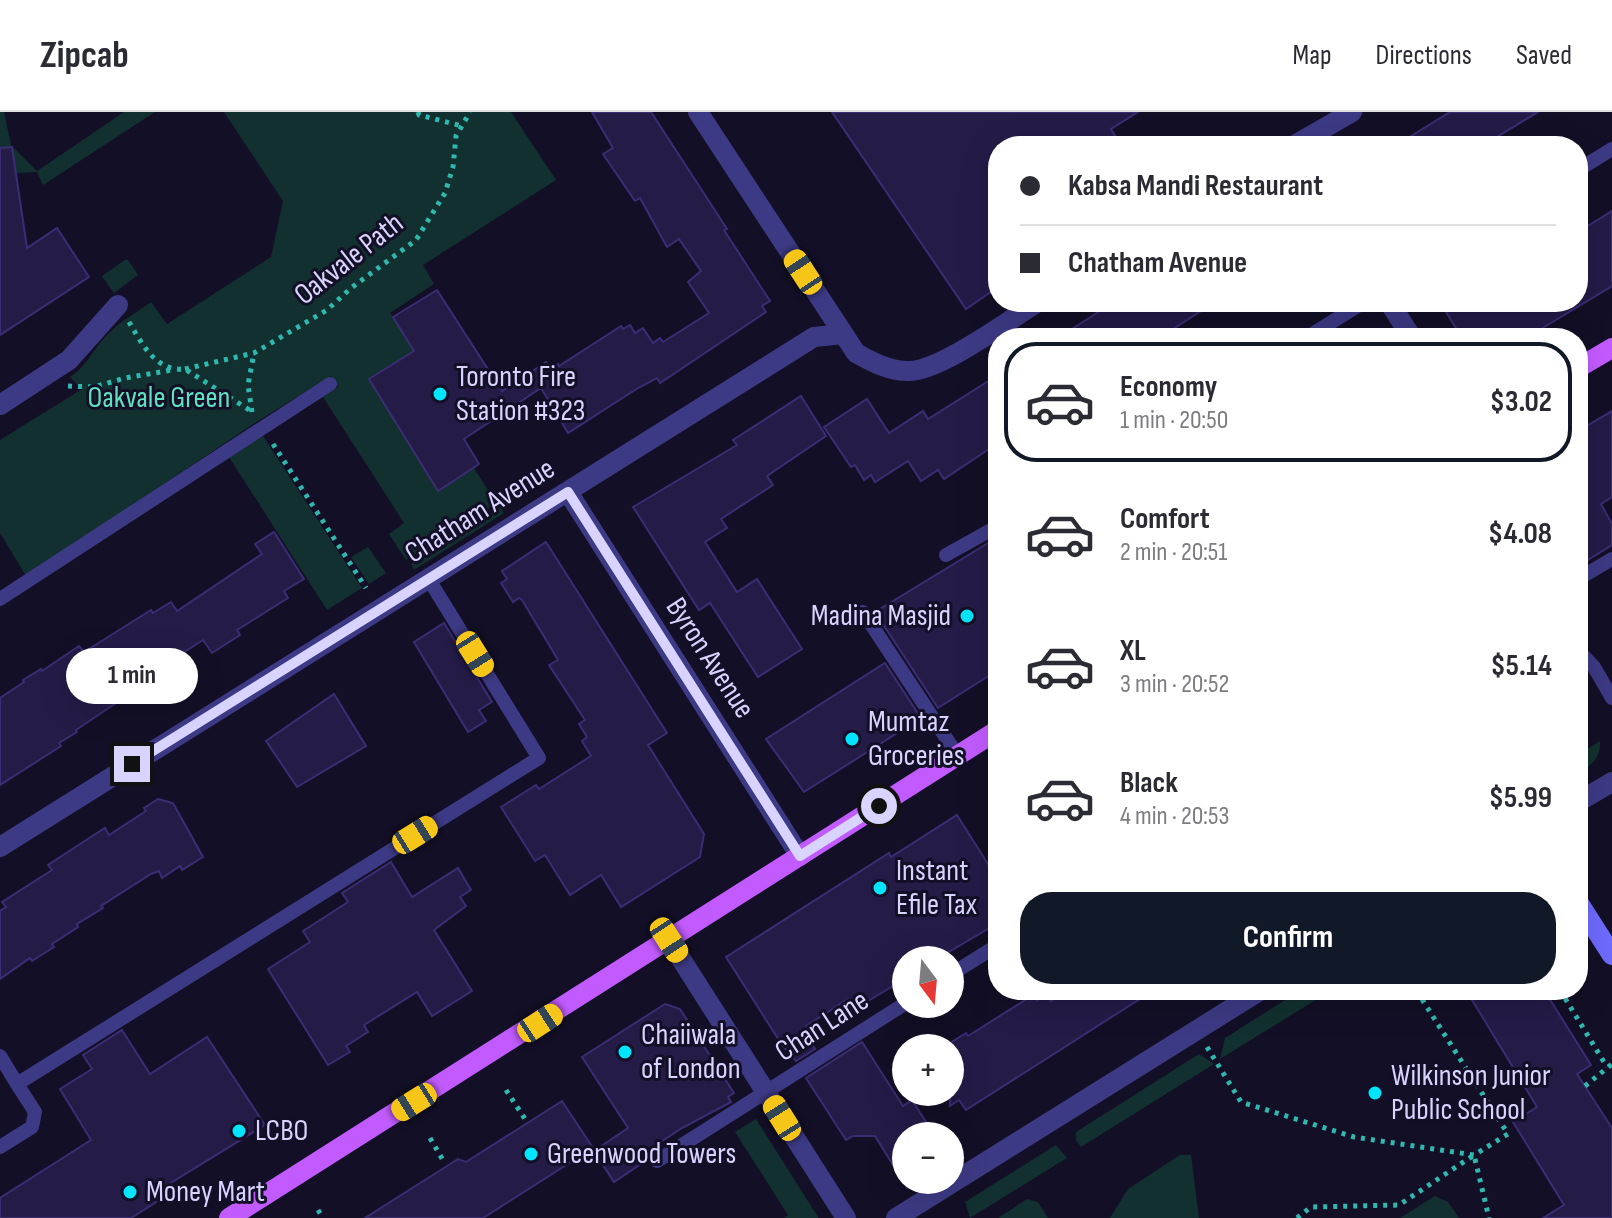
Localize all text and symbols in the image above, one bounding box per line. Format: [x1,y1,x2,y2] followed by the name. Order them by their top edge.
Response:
[40,33,129,78] text: Zipcab
[1293,39,1332,72] text: Map
[1376,39,1472,72] text: Directions
[1516,39,1572,72] text: Saved
[1068,168,1323,204] text: Kabsa Mandi Restaurant
[287,205,411,313] street label: Oakvale Path
[780,245,826,299] car
[1068,245,1247,281] text: Chatham Avenue
[456,359,585,429] place label: Toronto Fire Station #323
[1024,366,1096,438] icon: car
[1120,369,1217,405] text: Economy
[88,380,230,416] park label: Oakvale Green
[1490,384,1552,420] text: $3.02
[431,385,449,403] marker: Toronto Fire Station #323
[1120,405,1228,436] text: 1 min · 20:50
[398,451,562,571] street label: Chatham Avenue
[1024,498,1096,570] icon: car
[1120,501,1210,537] text: Comfort
[1488,516,1552,552] text: $4.08
[1120,537,1227,568] text: 2 min · 20:51
[658,591,762,725] street label: Byron Avenue
[811,598,951,634] place label: Madina Masjid
[958,607,976,625] marker: Madina Masjid
[452,627,498,681] car
[1024,630,1096,702] icon: car
[1120,633,1146,669] text: XL
[66,648,198,704] callout: 1 min
[1491,648,1552,684] text: $5.14
[108,660,156,691] text: 1 min
[1120,669,1229,700] text: 3 min · 20:52
[868,704,965,774] place label: Mumtaz Groceries
[843,730,861,748] marker: Mumtaz Groceries
[114,746,150,782] route end
[1024,762,1096,834] icon: car
[1120,765,1178,801] text: Black
[1489,780,1552,816] text: $5.99
[861,788,897,824] route start
[1120,801,1229,832] text: 4 min · 20:53
[388,812,442,858] car
[896,853,977,923] place label: Instant Efile Tax
[871,879,889,897] marker: Instant Efile Tax
[1020,892,1556,984] button: Confirm
[646,913,692,967] car
[892,946,964,1018] north arrow
[892,946,964,1194] map controls
[769,983,875,1069] street label: Chan Lane
[513,1000,567,1046] car
[641,1017,741,1087] place label: Chaiiwala of London
[892,1034,964,1106] button: +
[616,1043,634,1061] marker: Chaiiwala of London
[1391,1058,1551,1128] place label: Wilkinson Junior Public School
[387,1079,441,1125] car
[1366,1084,1384,1102] marker: Wilkinson Junior Public School
[759,1091,805,1145] car
[255,1113,308,1149] place label: LCBO
[230,1122,248,1140] marker: LCBO
[892,1122,964,1194] button: −
[547,1136,736,1172] place label: Greenwood Towers
[522,1145,540,1163] marker: Greenwood Towers
[146,1174,265,1210] place label: Money Mart
[121,1183,139,1201] marker: Money Mart

